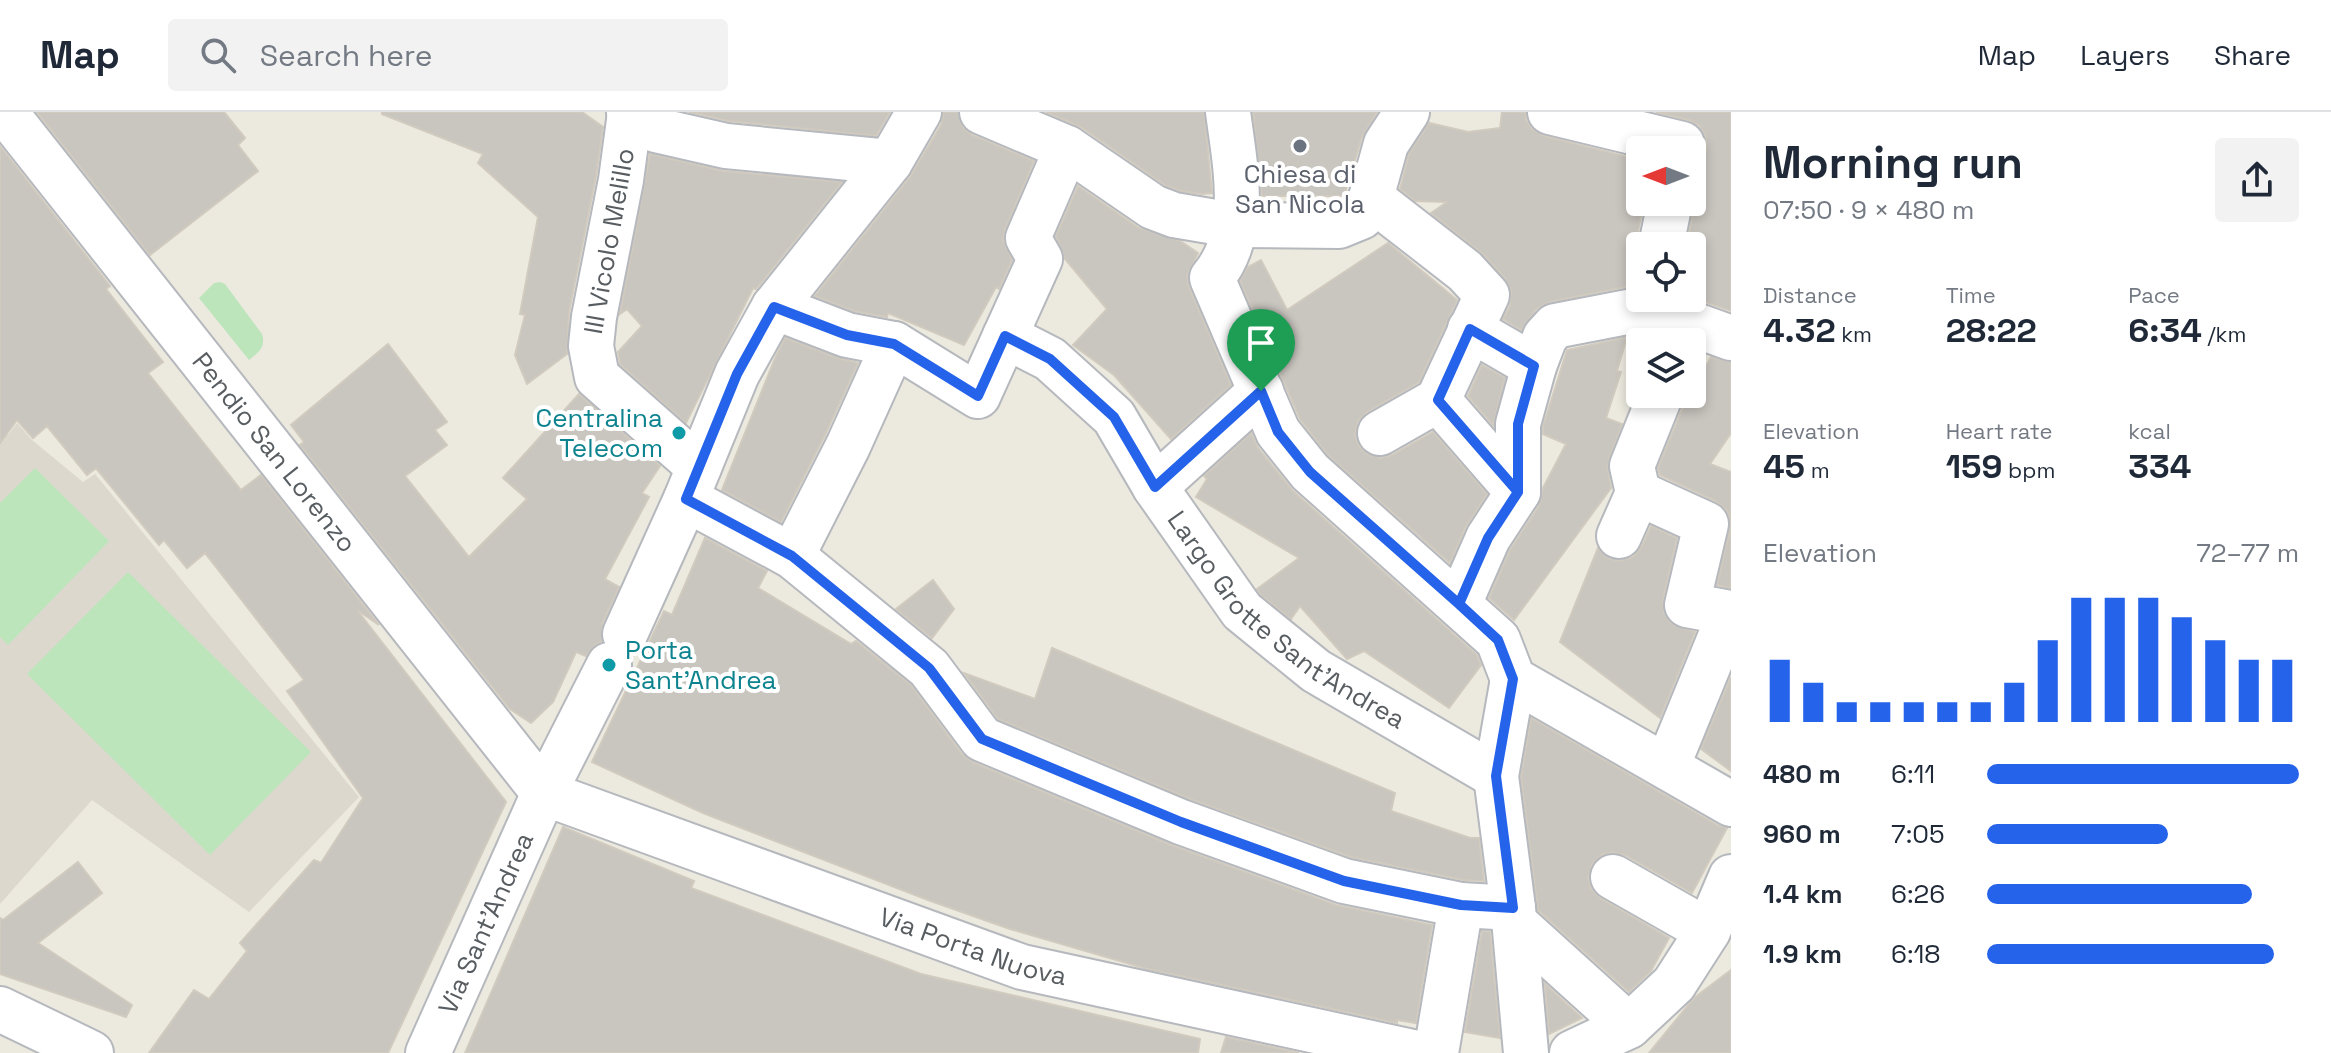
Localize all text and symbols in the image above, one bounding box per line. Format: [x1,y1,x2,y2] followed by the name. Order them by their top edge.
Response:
[168,19,728,91] search box
[40,31,120,79] text: Map
[196,33,240,77] icon: search
[260,36,433,75] text: Search here
[1978,37,2036,73] text: Map
[2080,37,2170,73] text: Layers
[2214,37,2291,73] text: Share
[1763,135,2023,191] text: Morning run
[1626,136,1706,216] north arrow
[1626,136,1706,408] map controls
[1291,137,1309,155] marker: Chiesa di San Nicola
[2215,138,2299,222] button: share
[576,145,642,337] street label: III Vicolo Melillo
[1235,157,1365,221] place label: Chiesa di San Nicola
[1763,193,1974,227] text: 07:50 · 9 × 480 m
[1626,232,1706,312] button: locate
[1763,281,1857,309] text: Distance
[1946,281,1996,309] text: Time
[2128,281,2180,309] text: Pace
[1227,309,1295,391] pin
[1763,309,1836,352] text: 4.32
[1946,309,2037,352] text: 28:22
[2128,309,2202,352] text: 6:34
[1836,320,1872,348] text: km
[2202,320,2246,348] text: /km
[1239,321,1283,365] icon: arrive
[1626,328,1706,408] button: layers
[185,345,364,559] street label: Pendio San Lorenzo
[535,401,663,465] place label: Centralina Telecom
[1763,417,1859,445] text: Elevation
[1946,417,2052,445] text: Heart rate
[2128,417,2171,445] text: kcal
[670,424,688,442] marker: Centralina Telecom
[1763,445,1805,488] text: 45
[1946,445,2002,488] text: 159
[2128,445,2191,488] text: 334
[1805,456,1830,484] text: m
[2002,456,2055,484] text: bpm
[1160,504,1411,736] street label: Largo Grotte Sant'Andrea
[1763,536,1877,570] text: Elevation
[2196,536,2299,570] text: 72–77 m
[625,633,777,697] place label: Porta Sant'Andrea
[600,656,618,674] marker: Porta Sant'Andrea
[1763,757,1841,791] text: 480 m
[1891,757,1935,791] text: 6:11
[1763,817,1841,851] text: 960 m
[1891,817,1944,851] text: 7:05
[430,827,541,1020] street label: Via Sant'Andrea
[1763,877,1843,911] text: 1.4 km
[1891,877,1945,911] text: 6:26
[875,899,1070,993] street label: Via Porta Nuova
[1763,937,1842,971] text: 1.9 km
[1891,937,1941,971] text: 6:18

